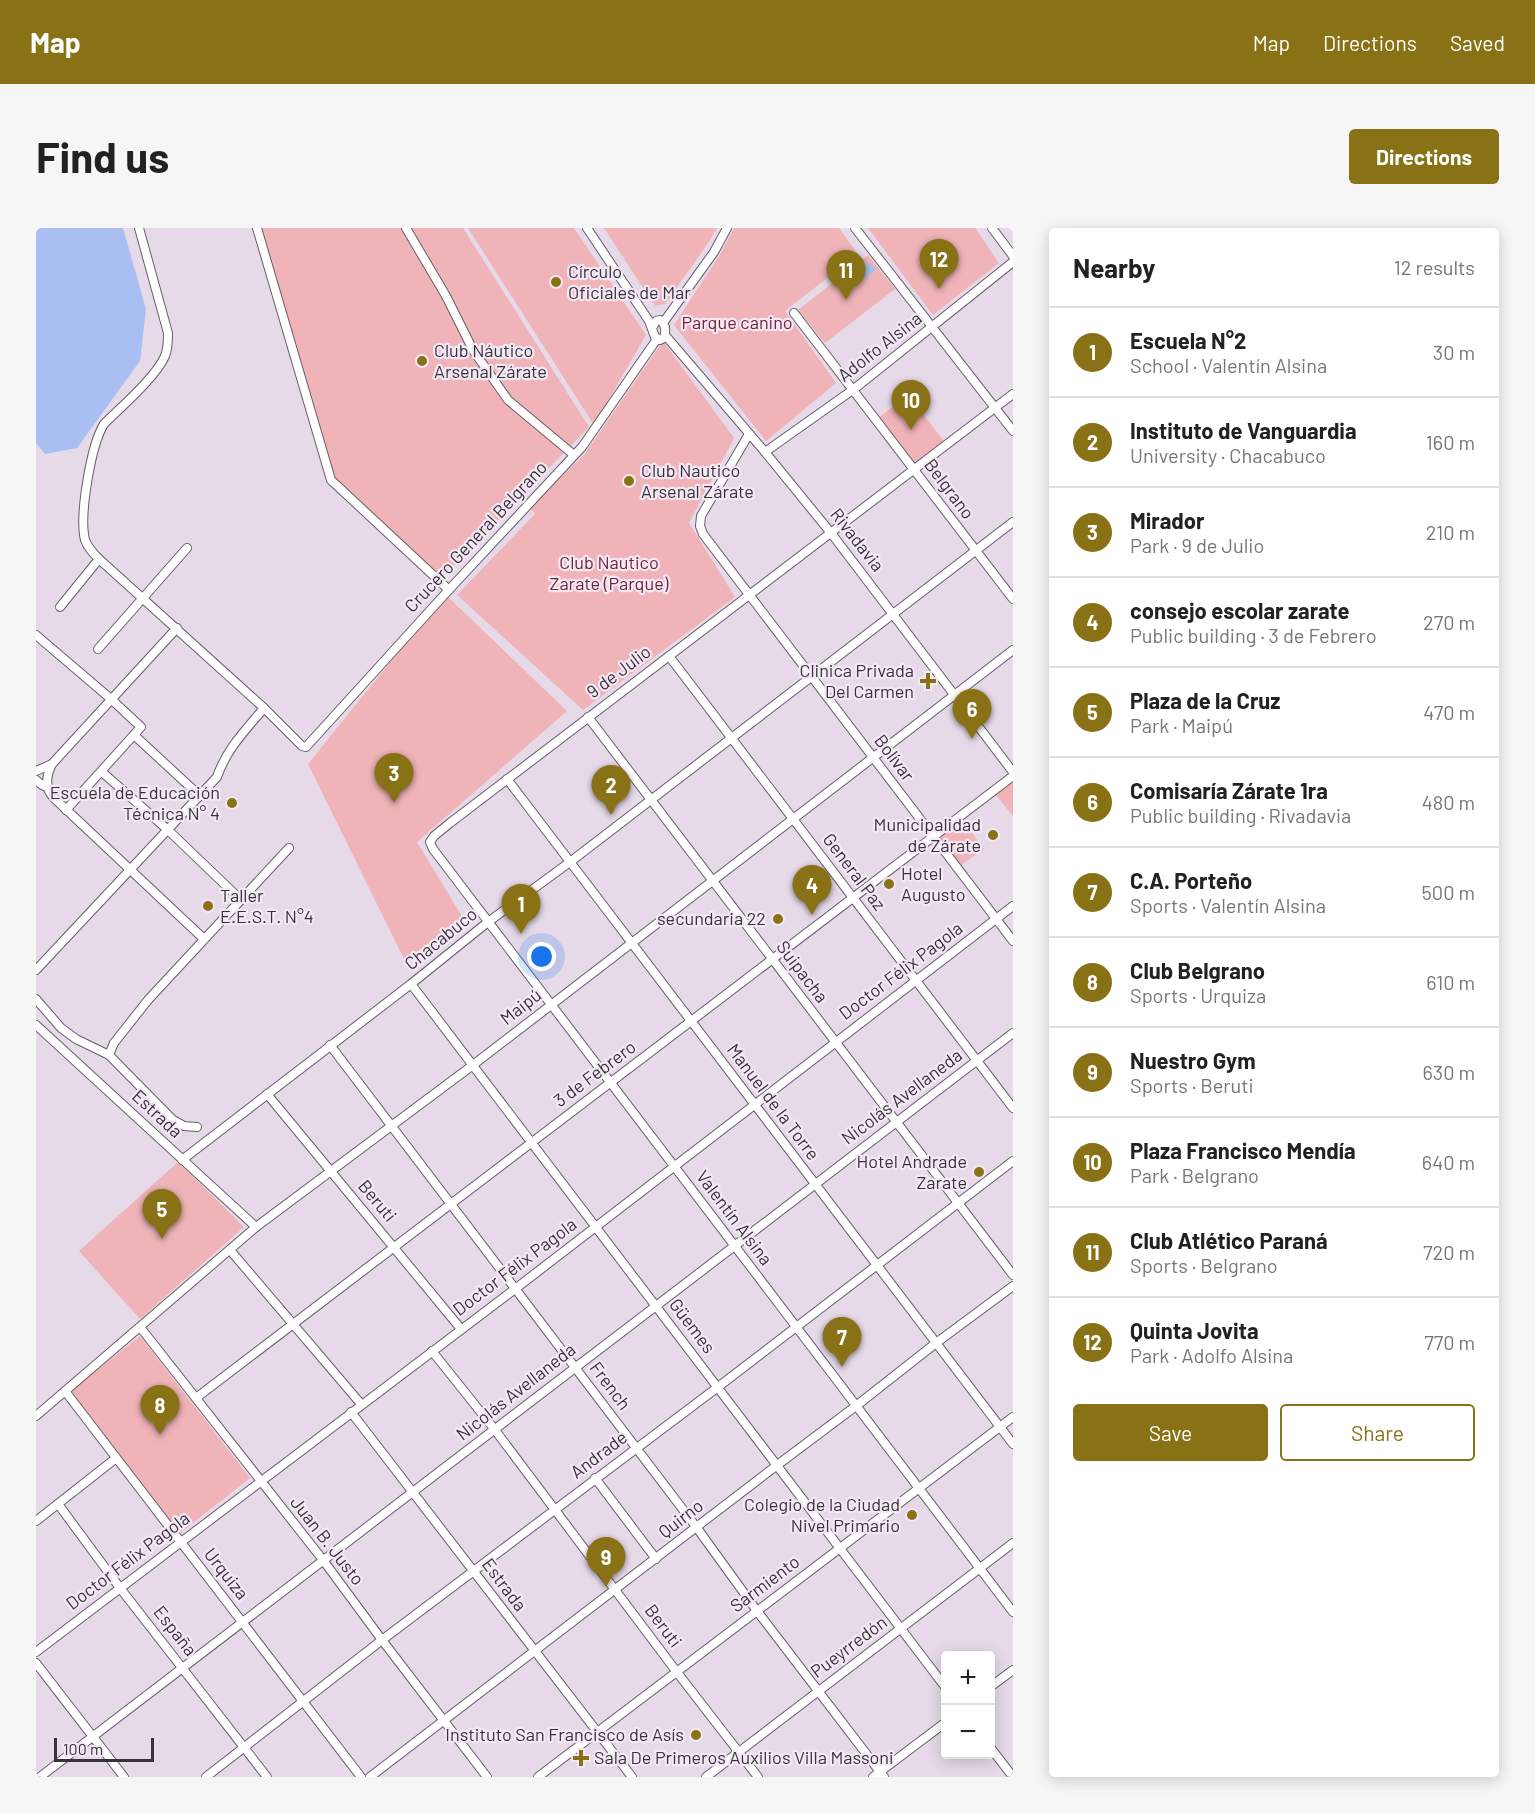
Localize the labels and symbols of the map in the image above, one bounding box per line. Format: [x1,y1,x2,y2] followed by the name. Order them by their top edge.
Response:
[920,239,958,289] pin: 12
[826,250,866,300] pin: 11
[568,260,691,303] place label: Círculo Oficiales de Mar
[549,275,563,289] marker: Círculo Oficiales de Mar
[833,307,926,386] street label: Adolfo Alsina
[681,311,793,333] park label: Parque canino
[434,339,547,382] place label: Club Náutico Arsenal Zárate
[415,354,429,368] marker: Club Náutico Arsenal Zárate
[892,380,930,430] pin: 10
[920,454,980,523] street label: Belgrano
[399,456,551,617] street label: Crucero General Belgrano
[641,459,754,502] place label: Club Nautico Arsenal Zárate
[622,474,636,488] marker: Club Nautico Arsenal Zárate
[826,503,889,575] street label: Rivadavia
[550,551,669,594] park label: Club Nautico Zarate (Parque)
[582,640,655,702] street label: 9 de Julio
[800,659,914,702] place label: Clinica Privada Del Carmen
[919,672,937,690] marker: Clinica Privada Del Carmen
[952,690,992,739] pin: 6
[870,730,920,786] street label: Bolívar
[374,754,414,803] pin: 3
[592,766,630,815] pin: 2
[50,781,220,824] place label: Escuela de Educación Técnica N° 4
[225,796,239,810] marker: Escuela de Educación Técnica N° 4
[874,813,981,856] place label: Municipalidad de Zárate
[819,828,891,914] street label: General Paz
[986,828,1000,842] marker: Municipalidad de Zárate
[901,862,966,905] place label: Hotel Augusto
[792,866,832,915] pin: 4
[882,877,896,891] marker: Hotel Augusto
[220,884,314,927] place label: Taller E.E.S.T. N°4
[502,884,540,934] pin: 1
[201,899,215,913] marker: Taller E.E.S.T. N°4
[400,902,481,974] street label: Chacabuco
[657,907,766,929] place label: secundaria 22
[771,912,785,926] marker: secundaria 22
[834,917,967,1024] street label: Doctor Félix Pagola
[772,936,833,1007] street label: Suipacha
[527,942,556,971] your location
[495,983,545,1029] street label: Maipú
[549,1035,640,1111] street label: 3 de Febrero
[723,1039,825,1164] street label: Manuel de la Torre
[837,1044,966,1149] street label: Nicolás Avellaneda
[128,1084,187,1142] street label: Estrada
[856,1150,967,1193] place label: Hotel Andrade Zarate
[972,1165,986,1179] marker: Hotel Andrade Zarate
[692,1166,778,1269] street label: Valentín Alsina
[354,1175,402,1226] street label: Beruti
[142,1190,182,1239] pin: 5
[448,1213,581,1320] street label: Doctor Félix Pagola
[665,1294,721,1357] street label: Güemes
[822,1318,862,1367] pin: 7
[451,1338,579,1445] street label: Nicolás Avellaneda
[586,1357,636,1414] street label: French
[140,1386,180,1435] pin: 8
[566,1426,631,1483] street label: Andrade
[286,1491,369,1589] street label: Juan B. Justo
[744,1493,900,1536] place label: Colegio de la Ciudad Nivel Primario
[654,1494,707,1542] street label: Quirno
[61,1507,194,1614] street label: Doctor Félix Pagola
[905,1508,919,1522] marker: Colegio de la Ciudad Nivel Primario
[586,1538,626,1587] pin: 9
[200,1543,254,1604] street label: Urquiza
[725,1550,803,1616] street label: Sarmiento
[478,1553,532,1615] street label: Estrada
[640,1600,687,1651] street label: Beruti
[149,1601,202,1660] street label: España
[806,1610,891,1682] street label: Pueyrredón
[445,1723,684,1745] place label: Instituto San Francisco de Asís
[689,1728,703,1742] marker: Instituto San Francisco de Asís
[54,1735,154,1762] scale bar
[594,1746,894,1768] place label: Sala De Primeros Auxilios Villa Massoni
[572,1749,590,1767] marker: Sala De Primeros Auxilios Villa Massoni

